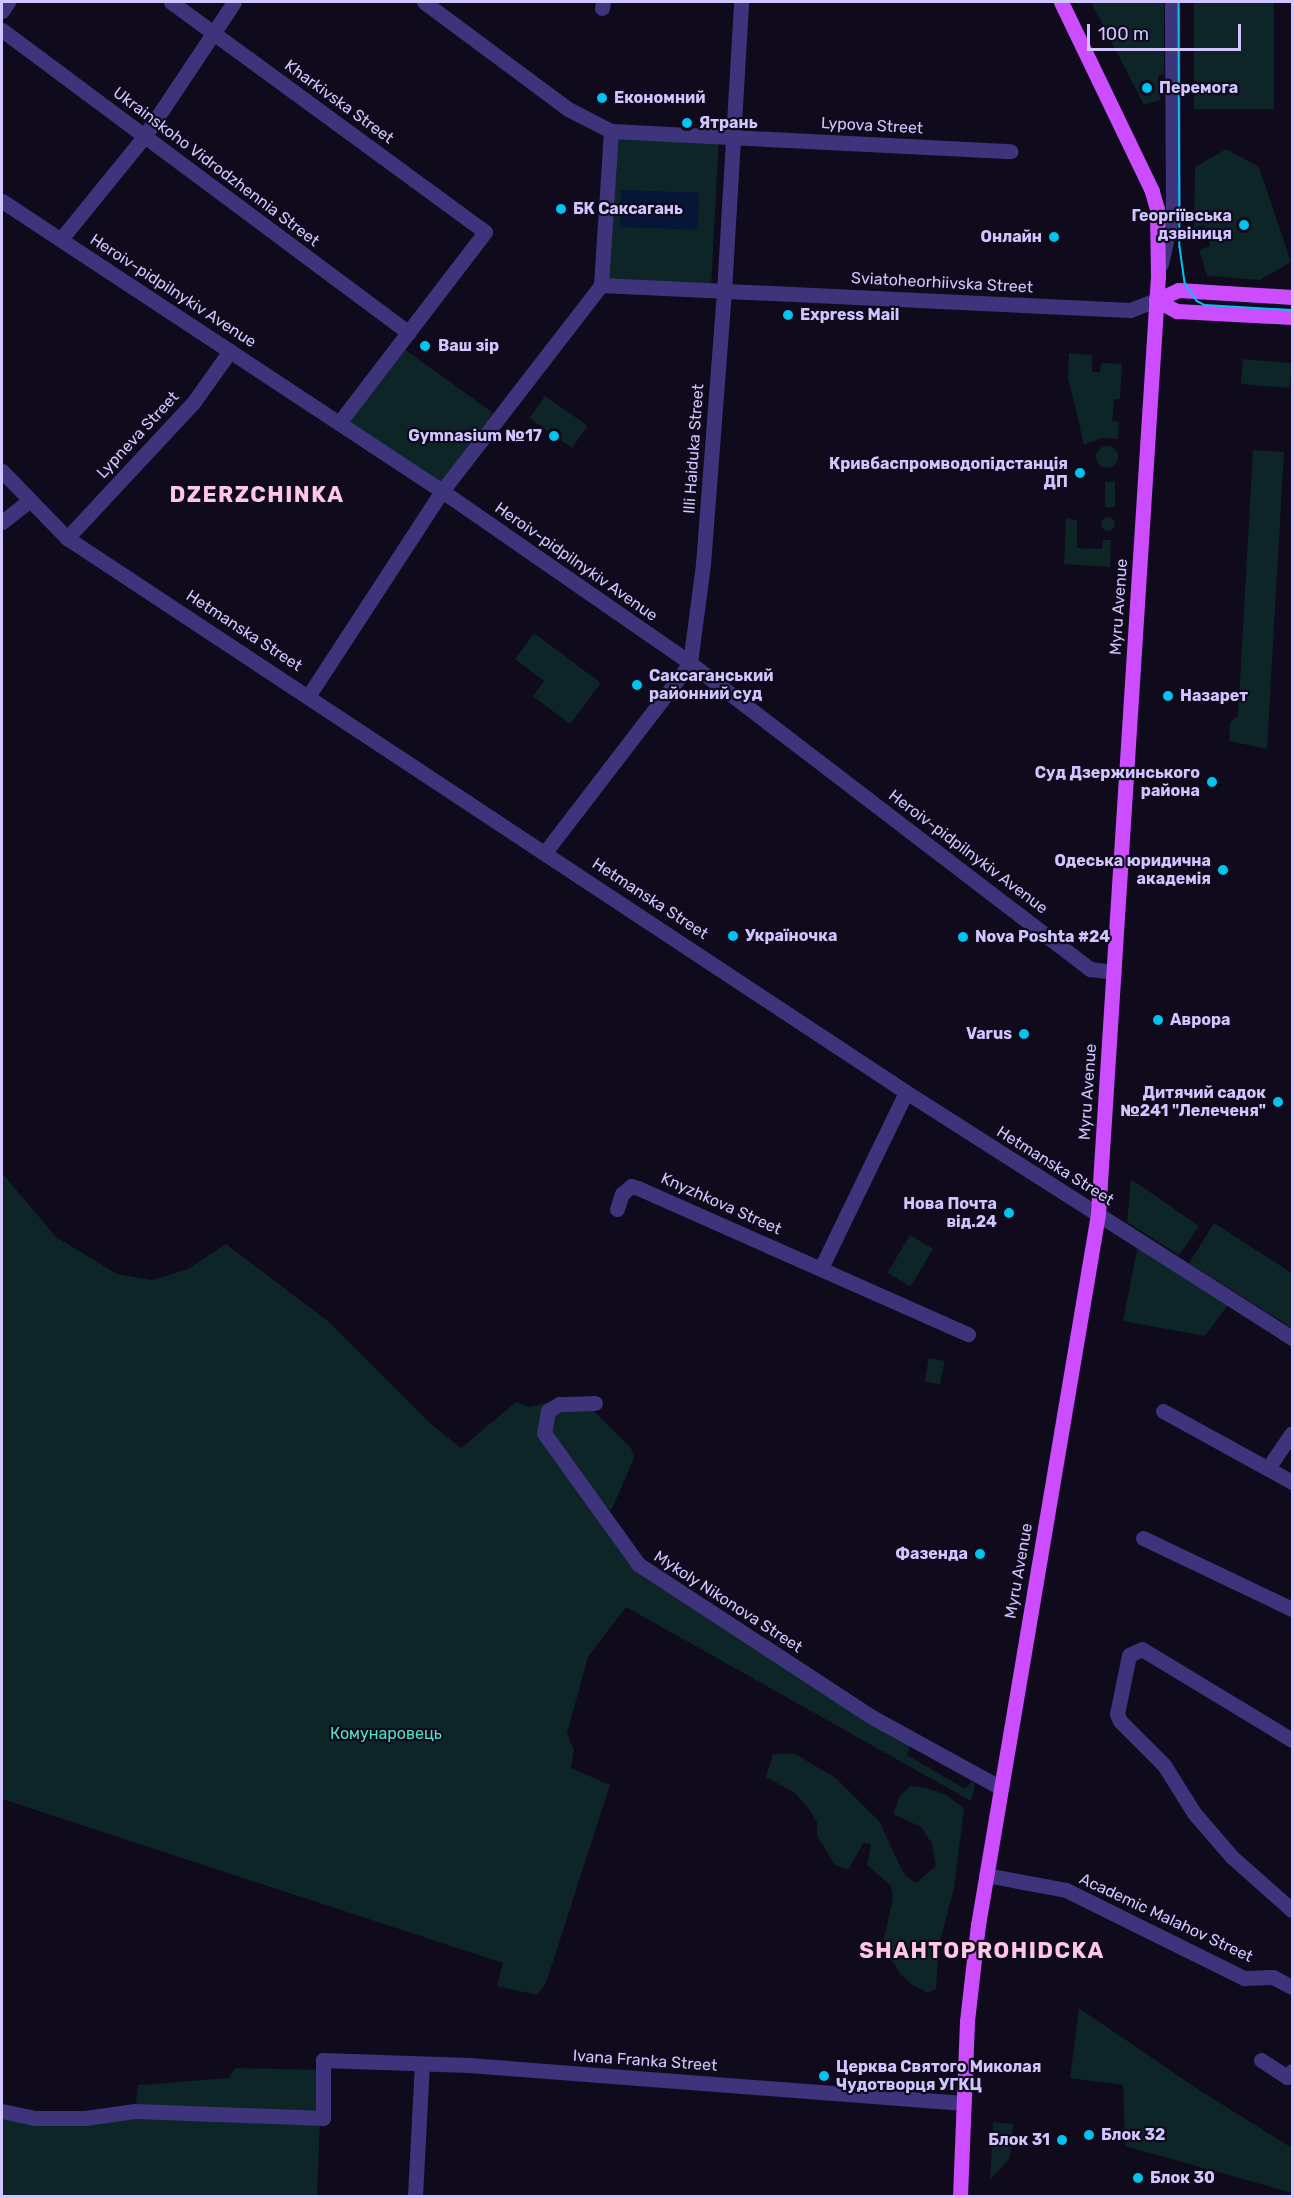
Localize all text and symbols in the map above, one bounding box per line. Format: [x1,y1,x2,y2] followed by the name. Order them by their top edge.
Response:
[1090,12,1244,50] scale bar
[1098,23,1149,45] text: 100 m
[281,56,397,148] street label: Kharkivska Street
[1159,78,1238,98] place label: Перемога
[1140,81,1154,95] marker: Перемога
[109,83,323,251] street label: Ukrainskoho Vidrodzhennia Street
[614,88,706,108] place label: Економний
[595,91,609,105] marker: Економний
[699,113,758,133] place label: Ятрань
[820,114,924,138] street label: Lypova Street
[680,116,694,130] marker: Ятрань
[573,199,683,219] place label: БК Саксагань
[554,202,568,216] marker: БК Саксагань
[1132,206,1232,244] place label: Георгіївська дзвіниця
[1237,218,1251,232] marker: Георгіївська дзвіниця
[981,227,1042,247] place label: Онлайн
[86,230,260,352] street label: Heroiv-pidpilnykiv Avenue
[1047,230,1061,244] marker: Онлайн
[851,269,1033,297] street label: Sviatoheorhiivska Street
[800,305,899,325] place label: Express Mail
[781,308,795,322] marker: Express Mail
[438,336,499,356] place label: Ваш зір
[416,337,434,355] marker: Ваш зір
[680,383,708,515] street label: Illi Haiduka Street
[93,388,183,482] street label: Lypneva Street
[408,426,542,446] place label: Gymnasium №17
[547,429,561,443] marker: Gymnasium №17
[829,454,1068,492] place label: Кривбаспромводопідстанція ДП
[1073,466,1087,480] marker: Кривбаспромводопідстанція ДП
[170,482,344,508] district label: DZERZCHINKA
[491,498,661,626] street label: Heroiv-pidpilnykiv Avenue
[1106,558,1132,656] street label: Myru Avenue
[182,586,306,676] street label: Hetmanska Street
[649,666,773,704] place label: Саксаганський районний суд
[630,678,644,692] marker: Саксаганський районний суд
[1180,686,1248,706] place label: Назарет
[1161,689,1175,703] marker: Назарет
[1035,763,1200,801] place label: Суд Дзержинського района
[1205,775,1219,789] marker: Суд Дзержинського района
[884,786,1052,918] street label: Heroiv-pidpilnykiv Avenue
[1054,851,1211,889] place label: Одеська юридична академія
[588,854,712,944] street label: Hetmanska Street
[1216,863,1230,877] marker: Одеська юридична академія
[745,926,837,946] place label: Україночка
[975,927,1110,947] place label: Nova Poshta #24
[726,929,740,943] marker: Україночка
[956,930,970,944] marker: Nova Poshta #24
[1170,1010,1231,1030] place label: Аврора
[1151,1013,1165,1027] marker: Аврора
[966,1024,1012,1044] place label: Varus
[1017,1027,1031,1041] marker: Varus
[1075,1043,1101,1141] street label: Myru Avenue
[1120,1083,1266,1121] place label: Дитячий садок №241 "Лелеченя"
[1271,1095,1285,1109] marker: Дитячий садок №241 "Лелеченя"
[993,1122,1117,1210] street label: Hetmanska Street
[658,1169,784,1239] street label: Knyzhkova Street
[903,1194,997,1232] place label: Нова Почта від.24
[1002,1206,1016,1220] marker: Нова Почта від.24
[1001,1521,1037,1621] street label: Myru Avenue
[895,1544,968,1564] place label: Фазенда
[650,1547,806,1657] street label: Mykoly Nikonova Street
[973,1547,987,1561] marker: Фазенда
[330,1724,442,1744] park label: Комунаровець
[1076,1869,1256,1967] street label: Academic Malahov Street
[859,1938,1105,1964] district label: SHAHTOPROHIDCKA
[572,2046,718,2076] street label: Ivana Franka Street
[836,2057,1041,2095] place label: Церква Святого Миколая Чудотворця УГКЦ
[817,2069,831,2083] marker: Церква Святого Миколая Чудотворця УГКЦ
[1101,2125,1165,2145] place label: Блок 32
[1082,2128,1096,2142] marker: Блок 32
[988,2130,1050,2150] place label: Блок 31
[1055,2133,1069,2147] marker: Блок 31
[1150,2168,1215,2188] place label: Блок 30
[1131,2171,1145,2185] marker: Блок 30

